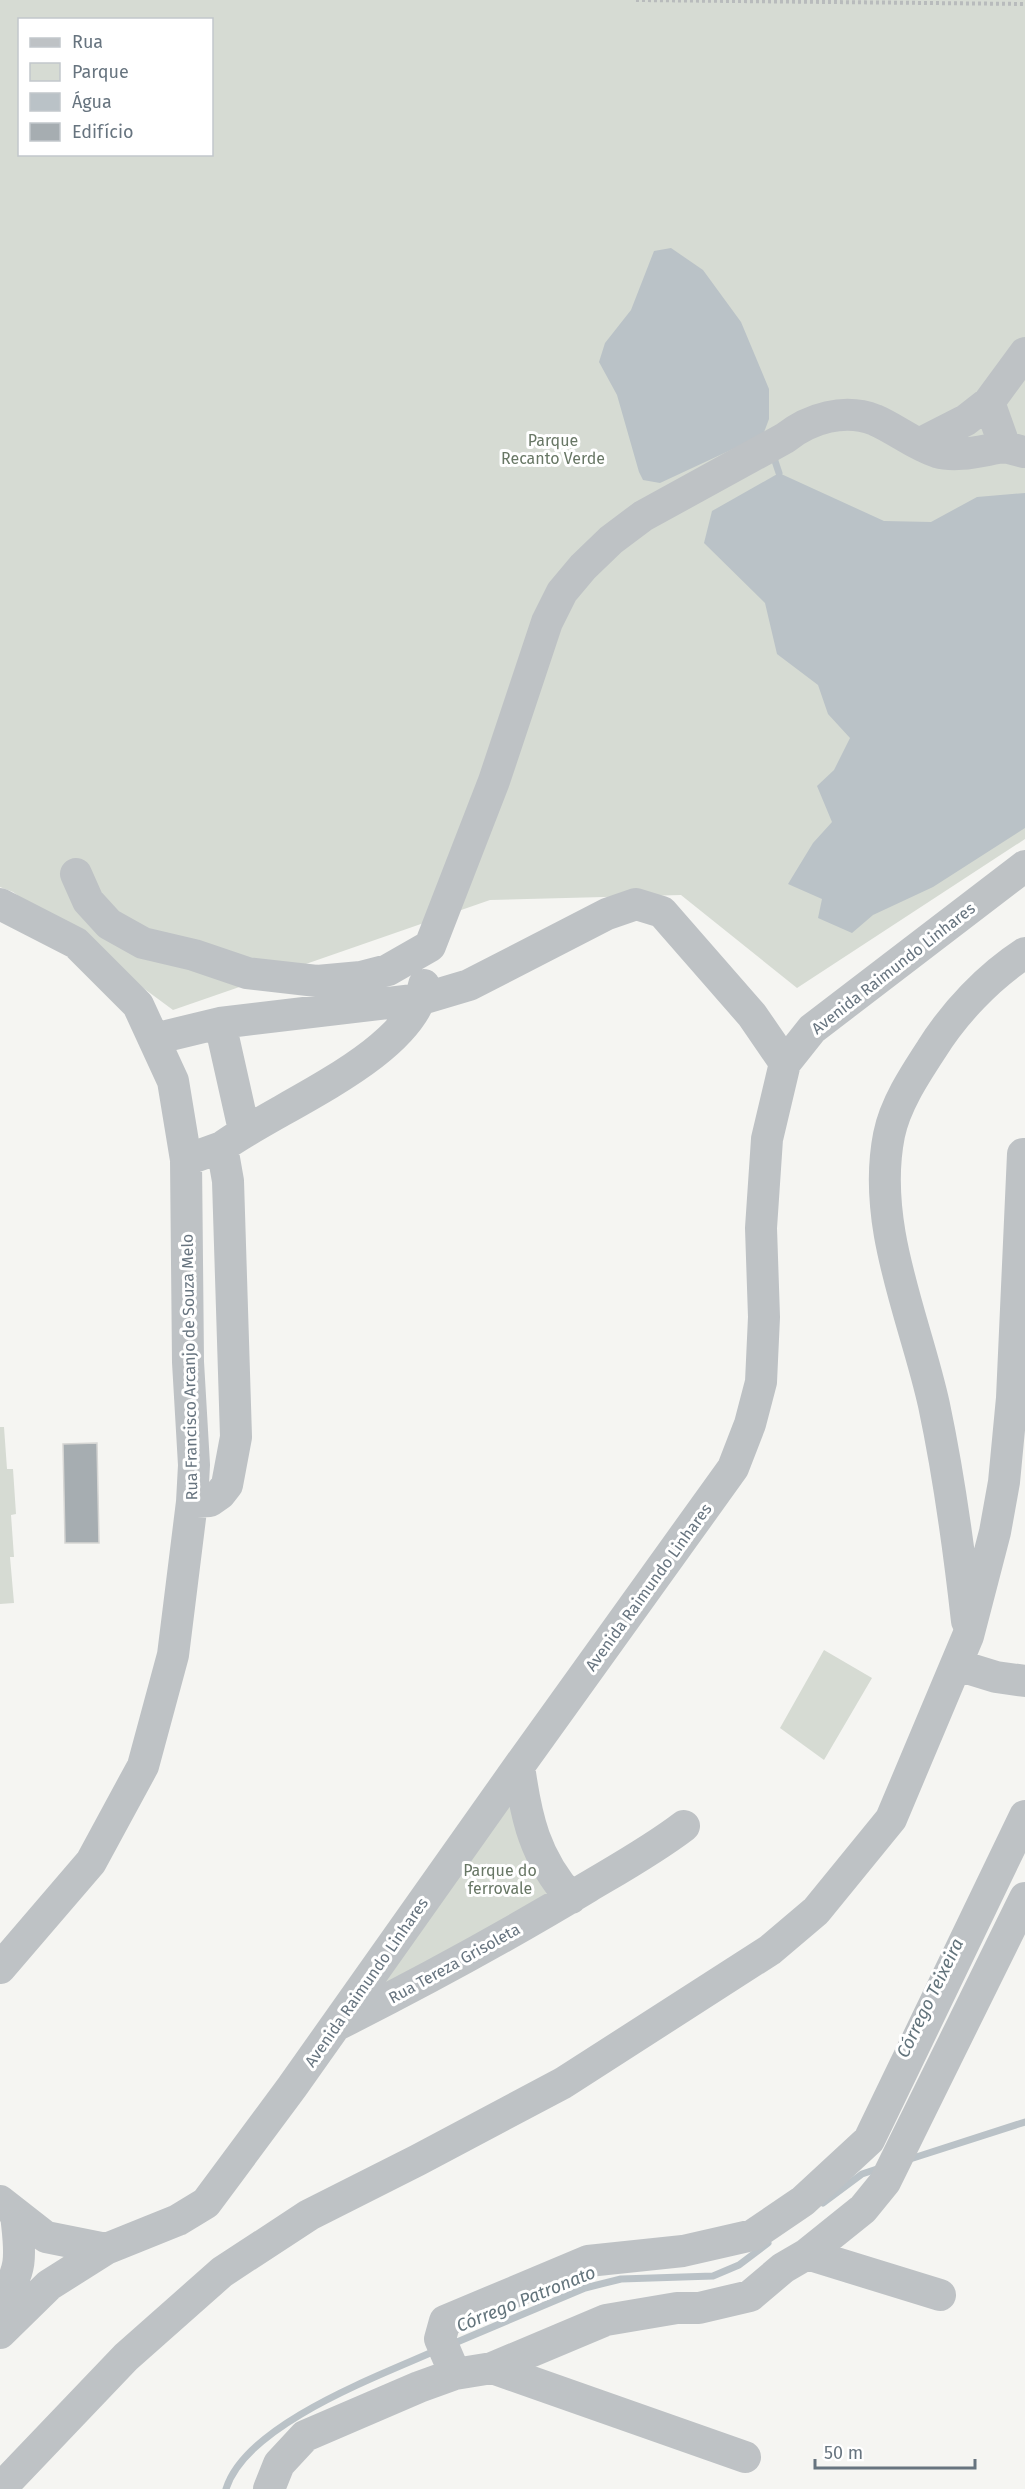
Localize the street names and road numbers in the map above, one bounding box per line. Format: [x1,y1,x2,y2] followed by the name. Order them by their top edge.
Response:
[808,899,979,1038] street label: Avenida Raimundo Linhares
[178,1233,201,1500] street label: Rua Francisco Arcanjo de Souza Melo
[581,1500,716,1675] street label: Avenida Raimundo Linhares
[301,1894,432,2071] street label: Avenida Raimundo Linhares
[385,1919,523,2007] street label: Rua Tereza Grisoleta

